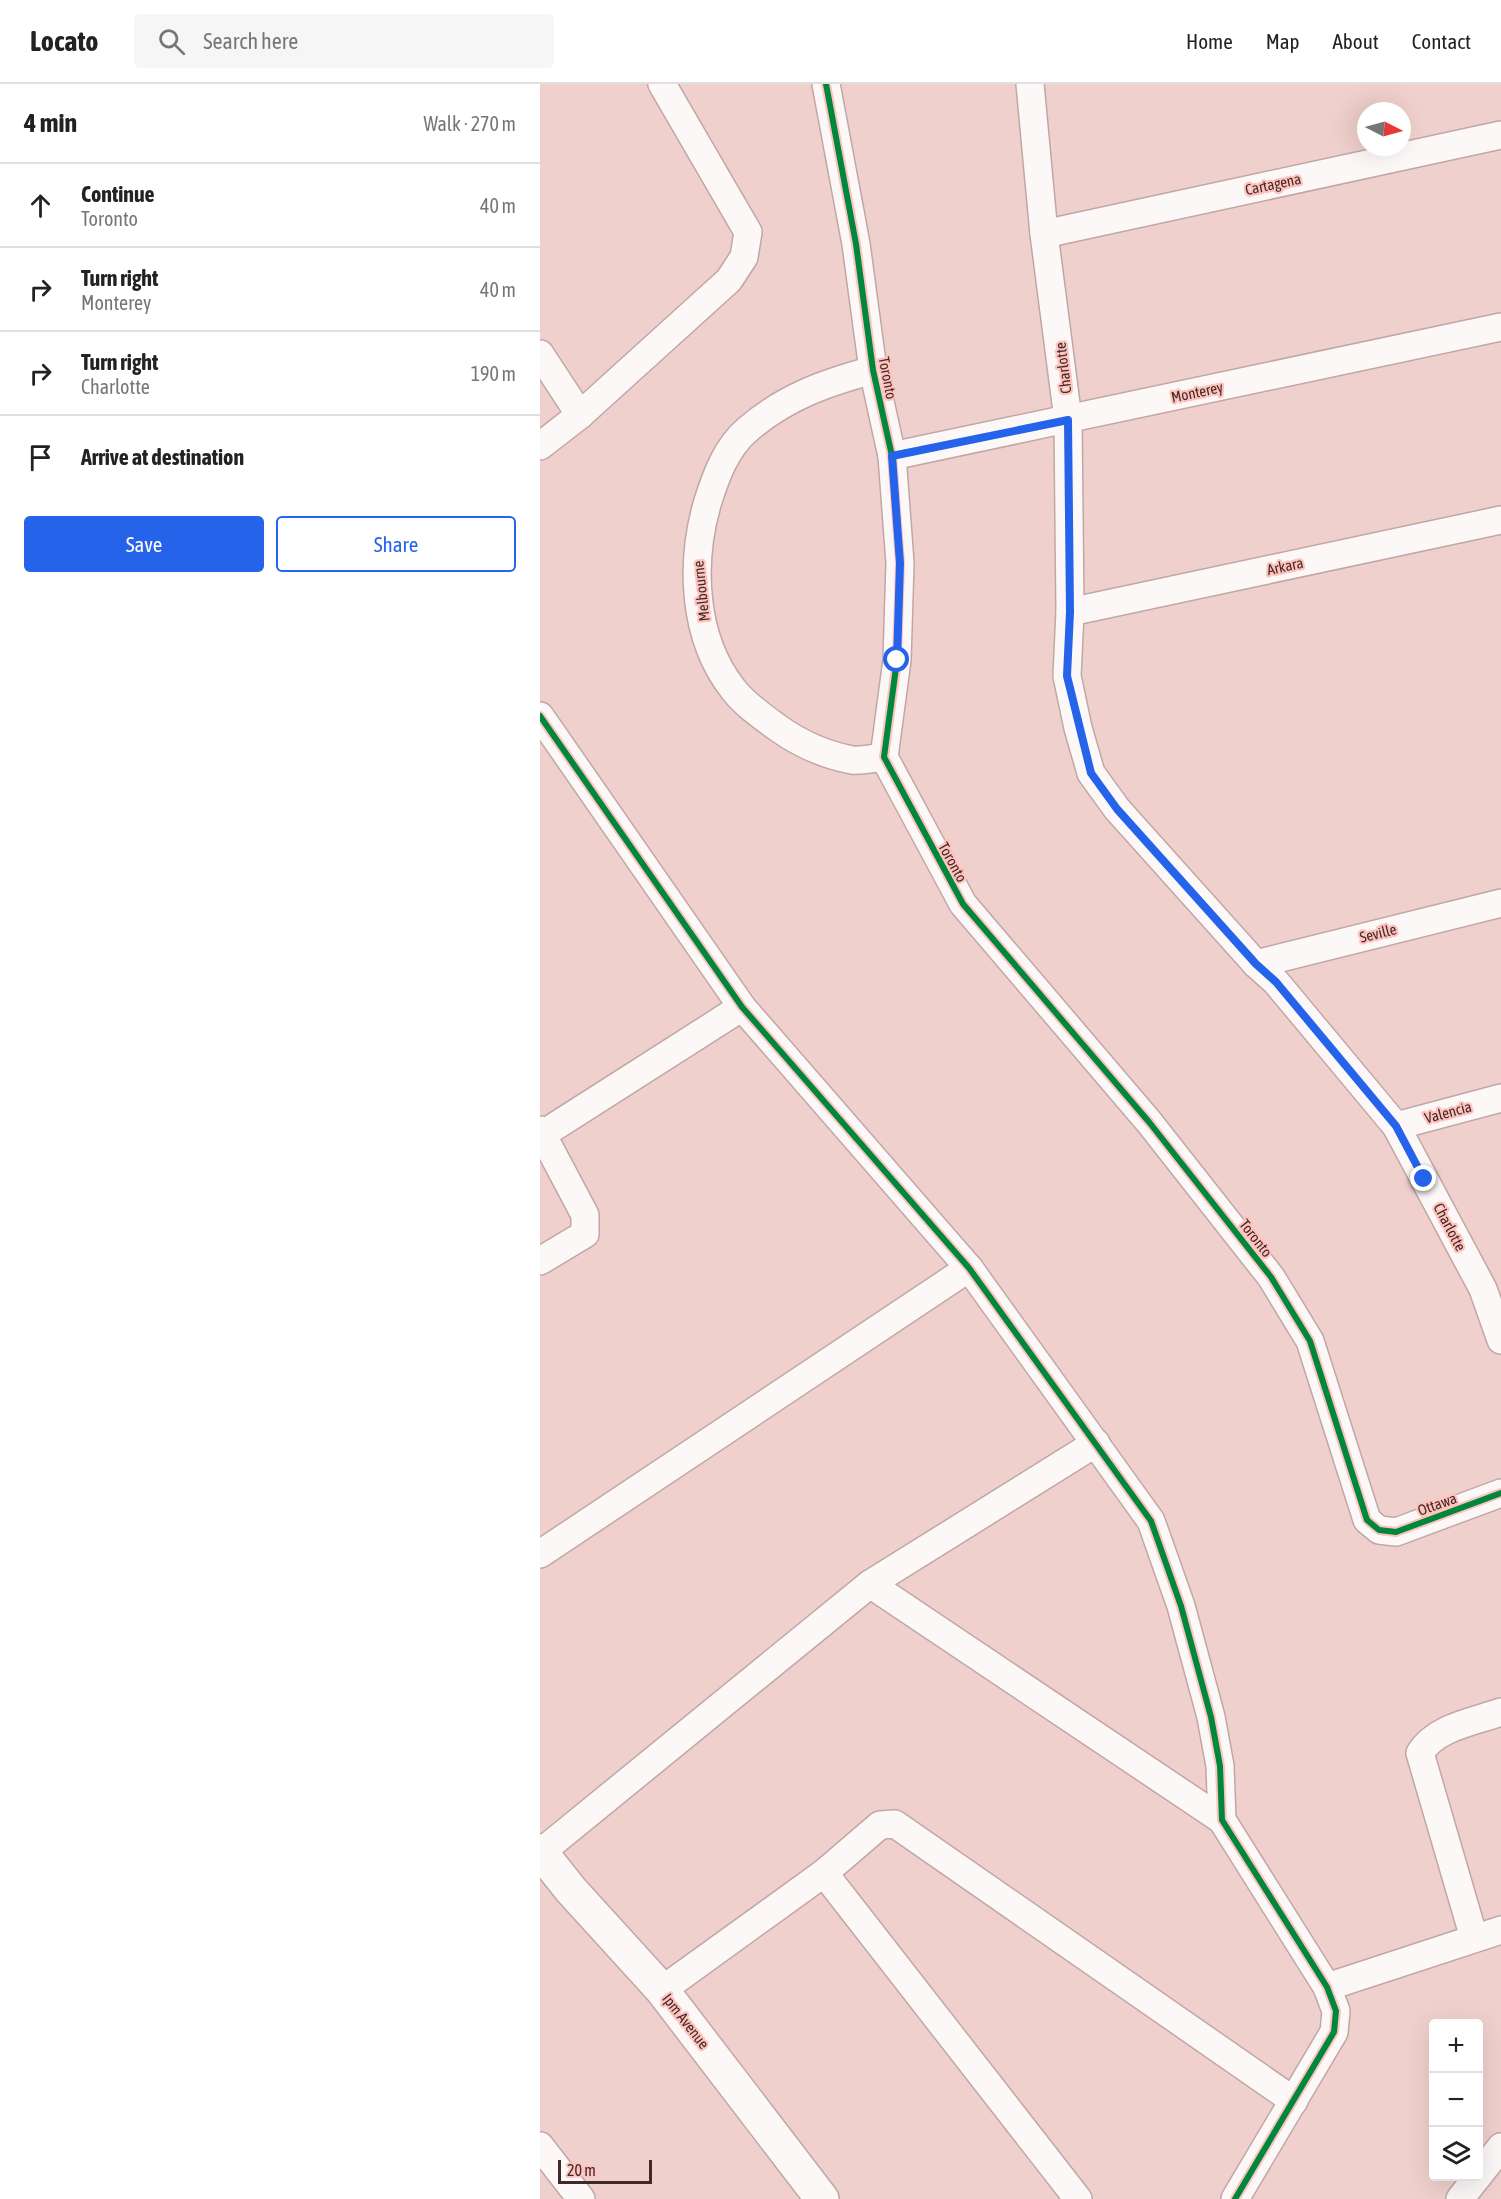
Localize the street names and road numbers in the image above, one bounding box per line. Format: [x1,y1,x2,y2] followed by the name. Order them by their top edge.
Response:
[1244,170,1302,198] street label: Cartagena
[1051,341,1075,395] street label: Charlotte
[876,355,900,401] street label: Toronto
[1169,378,1225,406] street label: Monterey
[1265,554,1305,578] street label: Arkara
[689,560,713,622] street label: Melbourne
[935,839,971,885] street label: Toronto
[1358,920,1398,946] street label: Seville
[1423,1098,1473,1126] street label: Valencia
[1430,1200,1470,1254] street label: Charlotte
[1236,1216,1276,1260] street label: Toronto
[1415,1489,1459,1519] street label: Ottawa
[659,1990,713,2052] street label: Ipm Avenue

